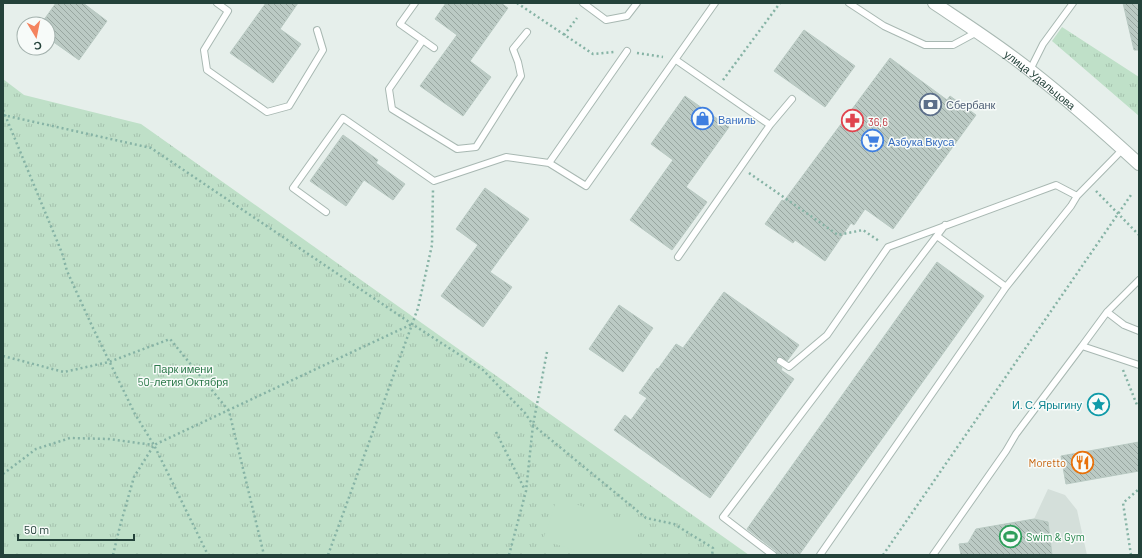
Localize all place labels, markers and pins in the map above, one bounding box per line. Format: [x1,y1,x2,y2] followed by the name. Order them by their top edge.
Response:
[917,91,943,117] bank icon: Сбербанк
[946,98,996,111] place label: Сбербанк
[689,106,715,132] shop icon: Ваниль
[839,108,865,134] pharmacy icon: 36,6
[718,113,756,126] place label: Ваниль
[868,115,888,128] place label: 36,6
[859,128,885,154] supermarket icon: Азбука Вкуса
[888,135,955,148] place label: Азбука Вкуса
[1085,391,1111,417] place icon: И. С. Ярыгину
[1012,398,1082,411] place label: И. С. Ярыгину
[1069,449,1095,475] restaurant icon: Moretto
[1029,456,1066,469] place label: Moretto
[998,523,1024,549] sports icon: Swim & Gym
[1026,530,1085,543] place label: Swim & Gym

